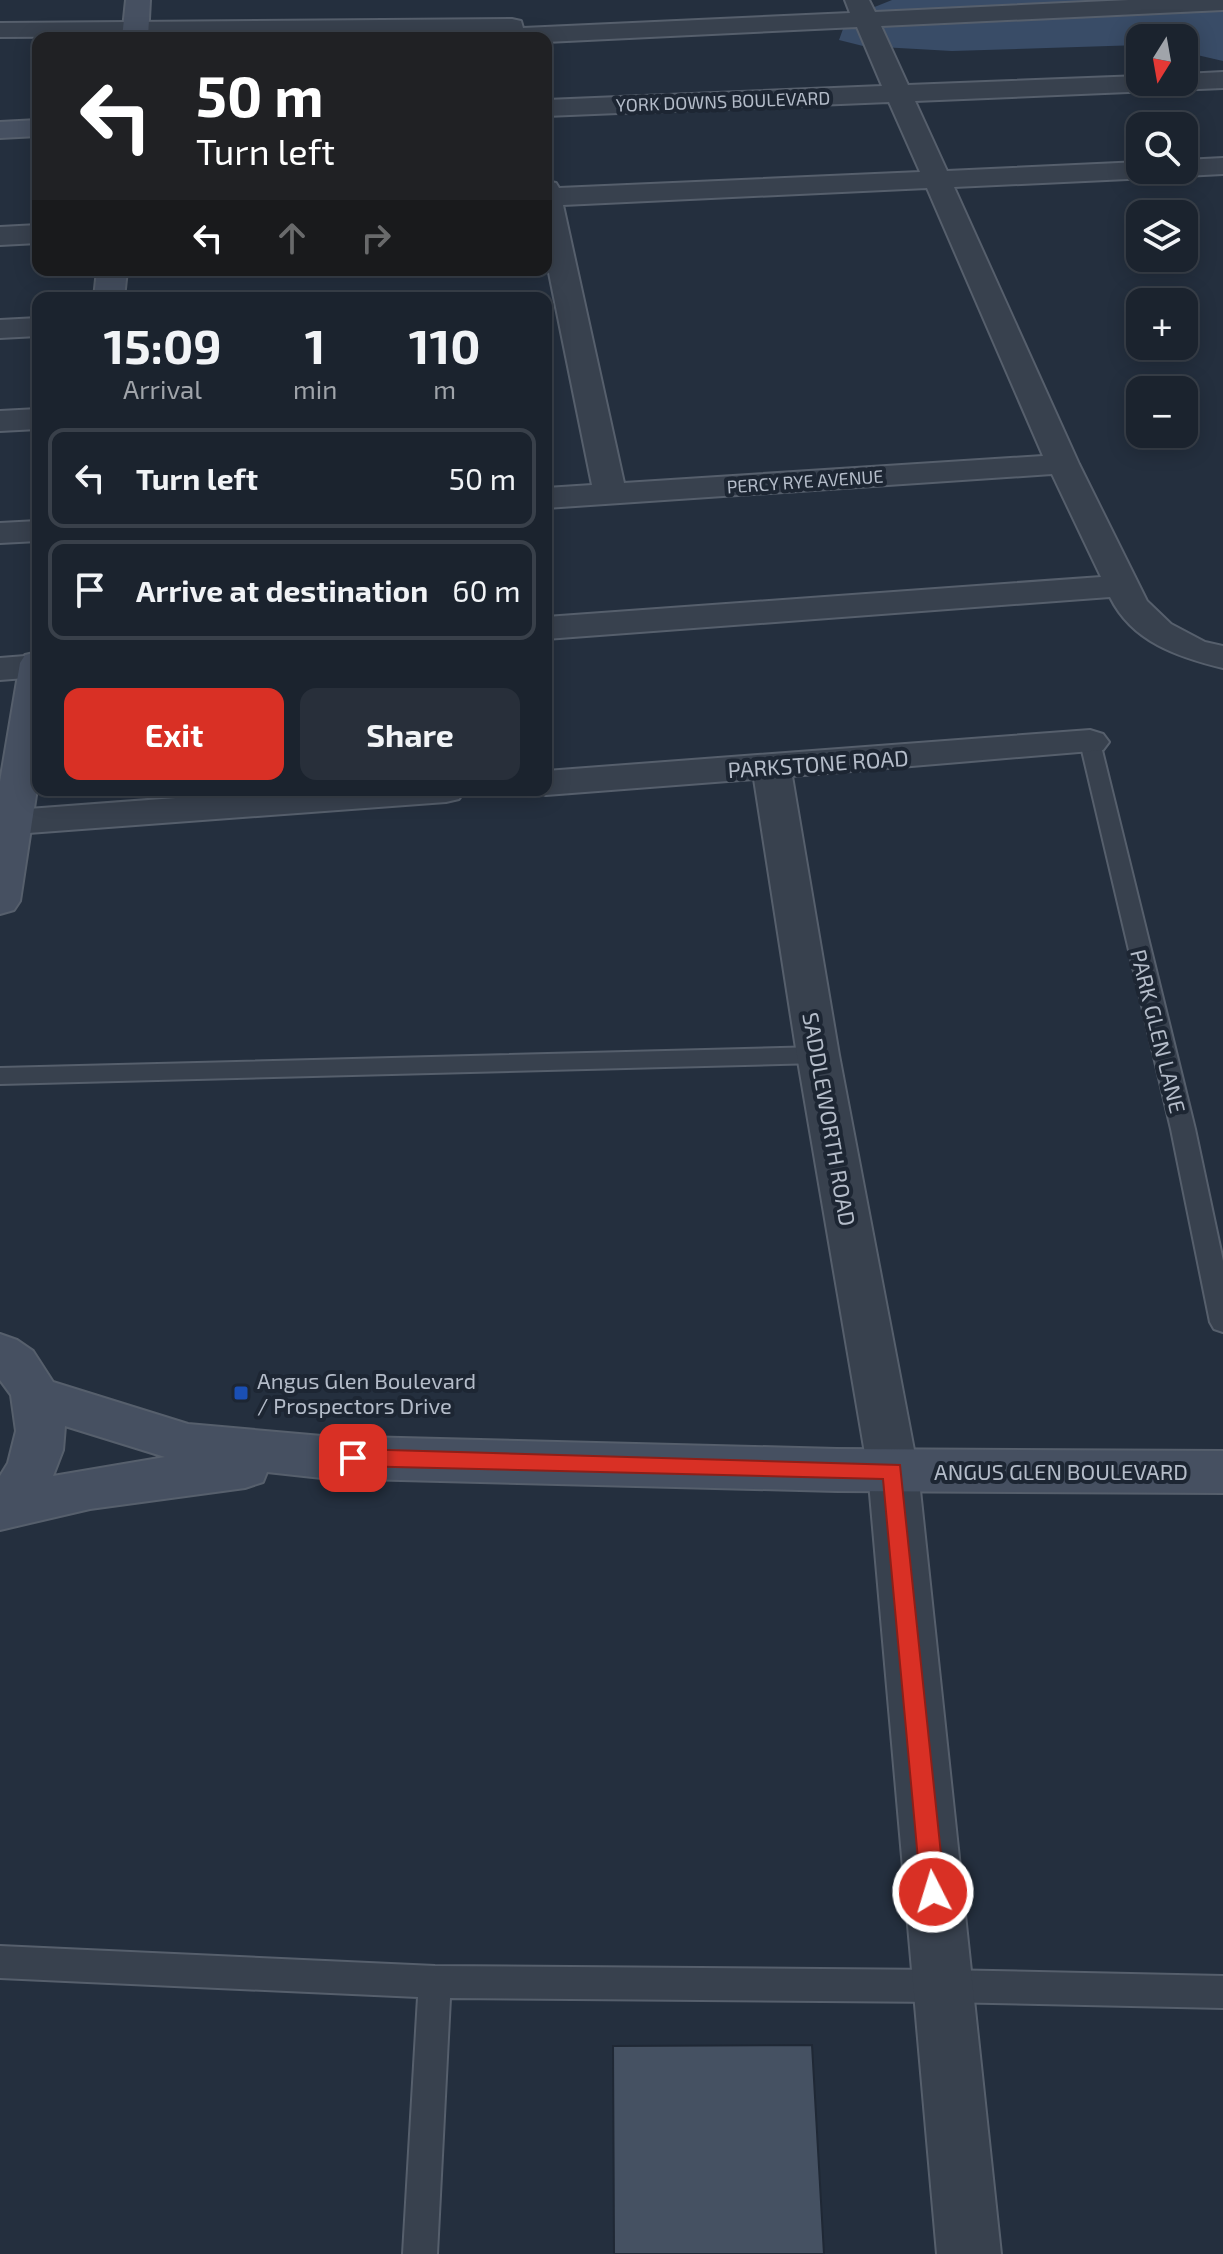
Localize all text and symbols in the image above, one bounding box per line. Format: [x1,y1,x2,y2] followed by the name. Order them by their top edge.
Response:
[1126,24,1198,96] north arrow
[1126,24,1198,448] map controls
[196,61,324,128] text: 50 m
[64,64,168,168] icon: left
[615,86,831,116] street label: YORK DOWNS BOULEVARD
[1126,112,1198,184] button: search
[196,129,335,172] text: Turn left
[1126,200,1198,272] button: layers
[186,216,230,260] icon: left
[270,216,314,260] icon: ahead
[354,216,398,260] icon: right
[1126,288,1198,360] button: +
[103,316,222,374] text: 15:09
[305,316,326,374] text: 1
[409,316,481,374] text: 110
[123,373,202,404] text: Arrival
[293,373,337,404] text: min
[433,373,456,404] text: m
[1126,376,1198,448] button: −
[68,456,112,500] icon: left
[136,460,258,496] text: Turn left
[449,460,516,496] text: 50 m
[726,465,884,497] street label: PERCY RYE AVENUE
[68,568,112,612] icon: arrive
[136,572,428,608] text: Arrive at destination
[452,572,521,608] text: 60 m
[64,688,284,780] button: Exit
[300,688,520,780] button: Share
[727,744,909,782] street label: PARKSTONE ROAD
[1126,946,1192,1116] street label: PARK GLEN LANE
[798,1010,862,1228] street label: SADDLEWORTH ROAD
[257,1367,476,1418] place label: Angus Glen Boulevard / Prospectors Drive
[232,1384,250,1402] marker: Angus Glen Boulevard / Prospectors Drive
[319,1424,387,1492] pin
[331,1436,375,1480] icon: arrive
[934,1458,1188,1484] street label: ANGUS GLEN BOULEVARD
[891,1850,975,1934] position arrow

